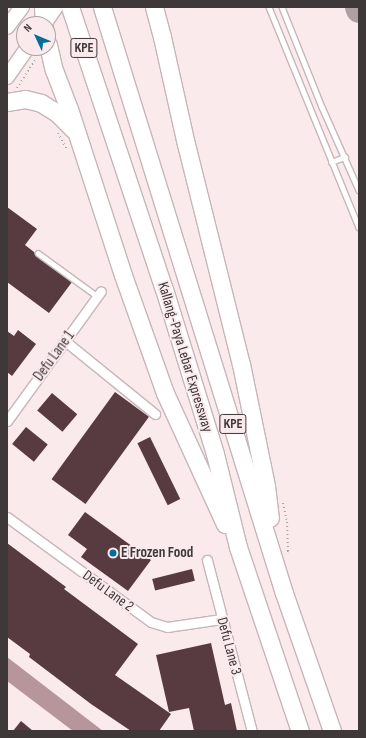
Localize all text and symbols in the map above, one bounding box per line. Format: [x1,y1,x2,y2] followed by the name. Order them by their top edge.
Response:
[16,16,56,56] north arrow
[21,21,34,35] text: N
[70,36,98,60] road number: KPE
[154,280,216,434] street label: Kallang-Paya Lebar Expressway
[30,327,78,385] street label: Defu Lane 1
[219,412,247,436] road number: KPE
[121,544,193,562] place label: E Frozen Food
[108,548,118,558] marker: E Frozen Food
[79,566,137,616] street label: Defu Lane 2
[213,615,245,677] street label: Defu Lane 3

